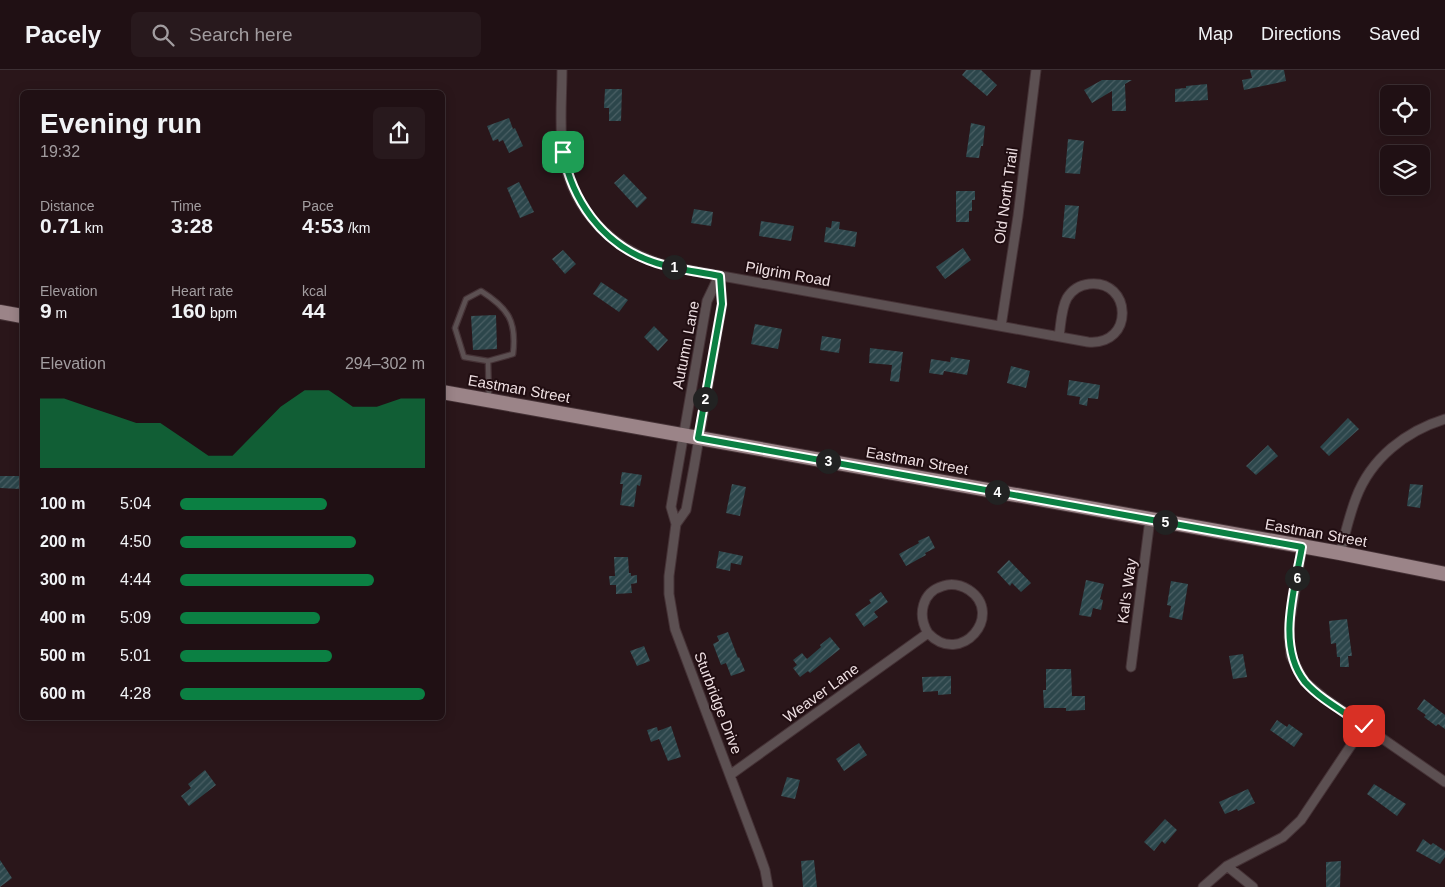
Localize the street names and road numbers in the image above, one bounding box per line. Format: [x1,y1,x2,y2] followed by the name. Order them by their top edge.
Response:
[990,147,1021,245] street label: Old North Trail
[744,258,832,289] street label: Pilgrim Road
[669,299,702,390] street label: Autumn Lane
[467,371,572,406] street label: Eastman Street
[865,443,970,478] street label: Eastman Street
[1264,515,1369,550] street label: Eastman Street
[1114,557,1140,625] street label: Kal's Way
[691,649,746,756] street label: Sturbridge Drive
[780,660,862,726] street label: Weaver Lane

